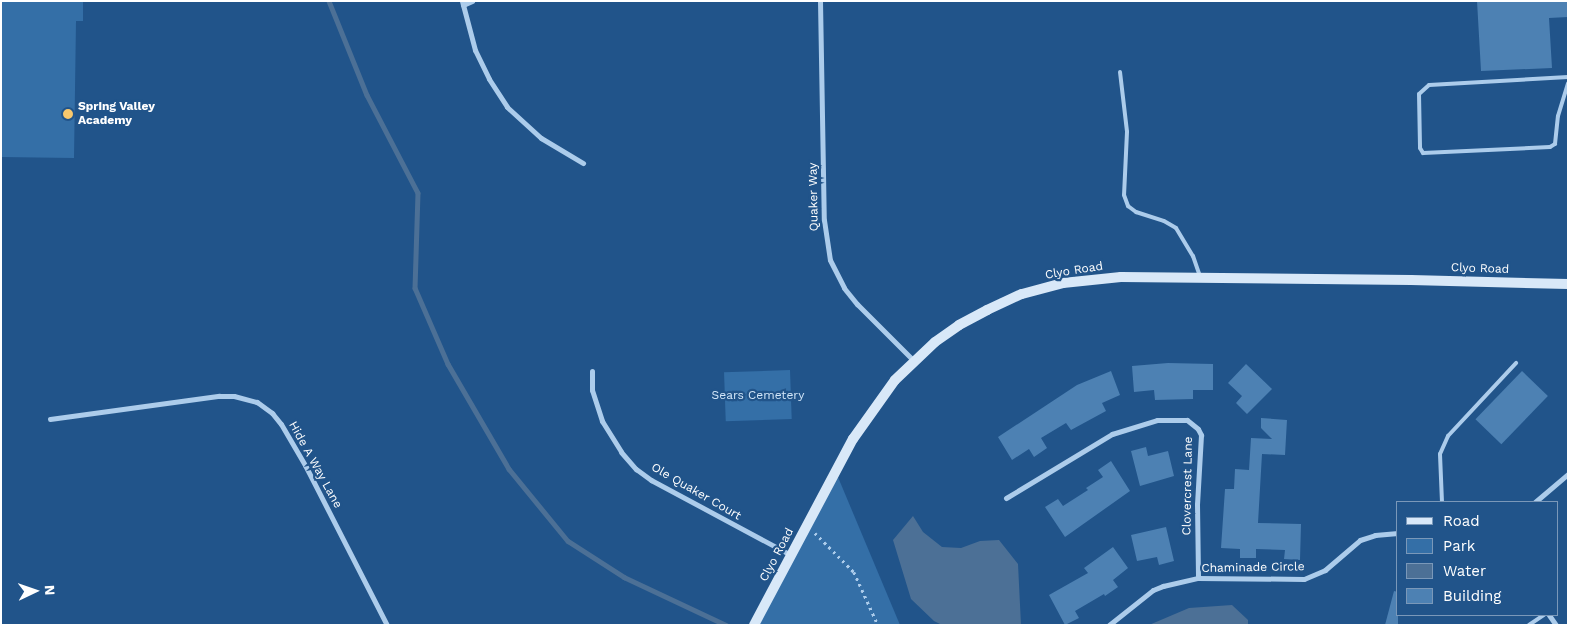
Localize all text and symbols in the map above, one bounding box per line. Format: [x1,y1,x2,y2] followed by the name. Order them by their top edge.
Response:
[78,100,155,128] place label: Spring Valley Academy
[62,108,74,120] marker: Spring Valley Academy
[806,162,822,232] street label: Quaker Way
[1044,259,1104,283] street label: Clyo Road
[1451,261,1509,277] street label: Clyo Road
[712,389,804,403] park label: Sears Cemetery
[285,418,345,512] street label: Hide A Way Lane
[1180,436,1196,536] street label: Clovercrest Lane
[648,460,744,524] street label: Ole Quaker Court
[1396,501,1559,616] legend
[1443,512,1480,530] text: Road
[757,526,797,584] street label: Clyo Road
[1443,537,1475,555] text: Park
[1201,560,1305,576] street label: Chaminade Circle
[1443,562,1486,580] text: Water
[10,566,60,616] north arrow
[42,585,58,596] text: N
[1443,587,1501,605] text: Building

